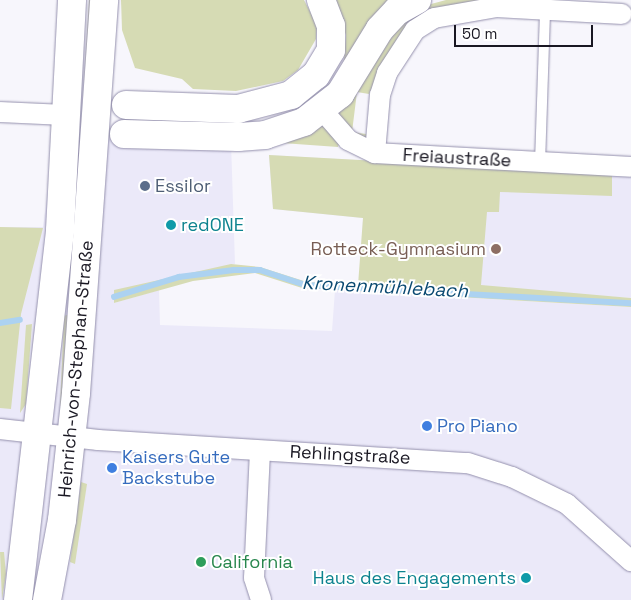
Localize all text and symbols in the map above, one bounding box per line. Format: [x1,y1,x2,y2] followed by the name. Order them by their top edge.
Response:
[456,15,595,47] scale bar
[462,24,497,43] text: 50 m
[402,144,512,172] street label: Freiaustraße
[155,175,211,197] place label: Essilor
[139,180,151,192] marker: Essilor
[181,214,244,236] place label: redONE
[165,219,177,231] marker: redONE
[311,238,486,260] place label: Rotteck-Gymnasium
[54,239,98,499] street label: Heinrich-von-Stephan-Straße
[490,243,502,255] marker: Rotteck-Gymnasium
[302,271,468,303] water label: Kronenmühlebach
[437,415,518,437] place label: Pro Piano
[421,420,433,432] marker: Pro Piano
[289,441,411,469] street label: Rehlingstraße
[122,447,230,489] place label: Kaisers Gute Backstube
[106,462,118,474] marker: Kaisers Gute Backstube
[211,551,293,573] place label: California
[195,556,207,568] marker: California
[313,567,516,589] place label: Haus des Engagements
[520,572,532,584] marker: Haus des Engagements

